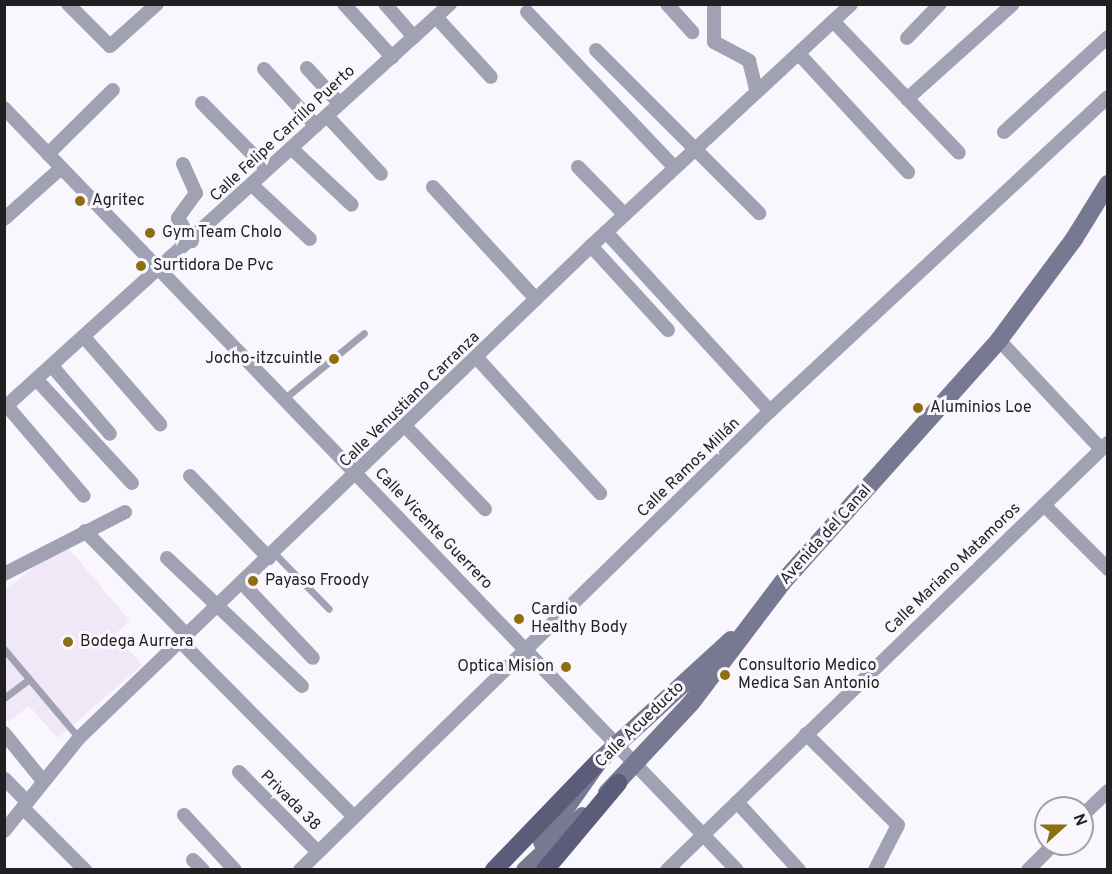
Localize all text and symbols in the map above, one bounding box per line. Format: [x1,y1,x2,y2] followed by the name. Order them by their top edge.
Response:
[207,62,359,206] street label: Calle Felipe Carrillo Puerto
[92,191,145,211] place label: Agritec
[73,194,87,208] marker: Agritec
[162,223,283,243] place label: Gym Team Cholo
[143,226,157,240] marker: Gym Team Cholo
[153,256,274,276] place label: Surtidora De Pvc
[134,259,148,273] marker: Surtidora De Pvc
[336,328,484,472] street label: Calle Venustiano Carranza
[205,349,322,369] place label: Jocho-itzcuintle
[327,352,341,366] marker: Jocho-itzcuintle
[930,398,1032,418] place label: Aluminios Loe
[911,401,925,415] marker: Aluminios Loe
[634,414,744,522] street label: Calle Ramos Millán
[370,464,496,594] street label: Calle Vicente Guerrero
[776,481,876,589] street label: Avenida del Canal
[881,499,1025,639] street label: Calle Mariano Matamoros
[265,571,369,591] place label: Payaso Froody
[246,574,260,588] marker: Payaso Froody
[531,600,628,638] place label: Cardio Healthy Body
[512,612,526,626] marker: Cardio Healthy Body
[80,632,194,652] place label: Bodega Aurrera
[61,635,75,649] marker: Bodega Aurrera
[738,656,880,694] place label: Consultorio Medico Medica San Antonio
[457,657,554,677] place label: Optica Mision
[559,660,573,674] marker: Optica Mision
[716,666,734,684] marker: Consultorio Medico Medica San Antonio
[591,678,689,772] street label: Calle Acueducto
[256,767,324,835] street label: Privada 38
[1034,796,1094,856] north arrow
[1068,811,1090,829] text: N

